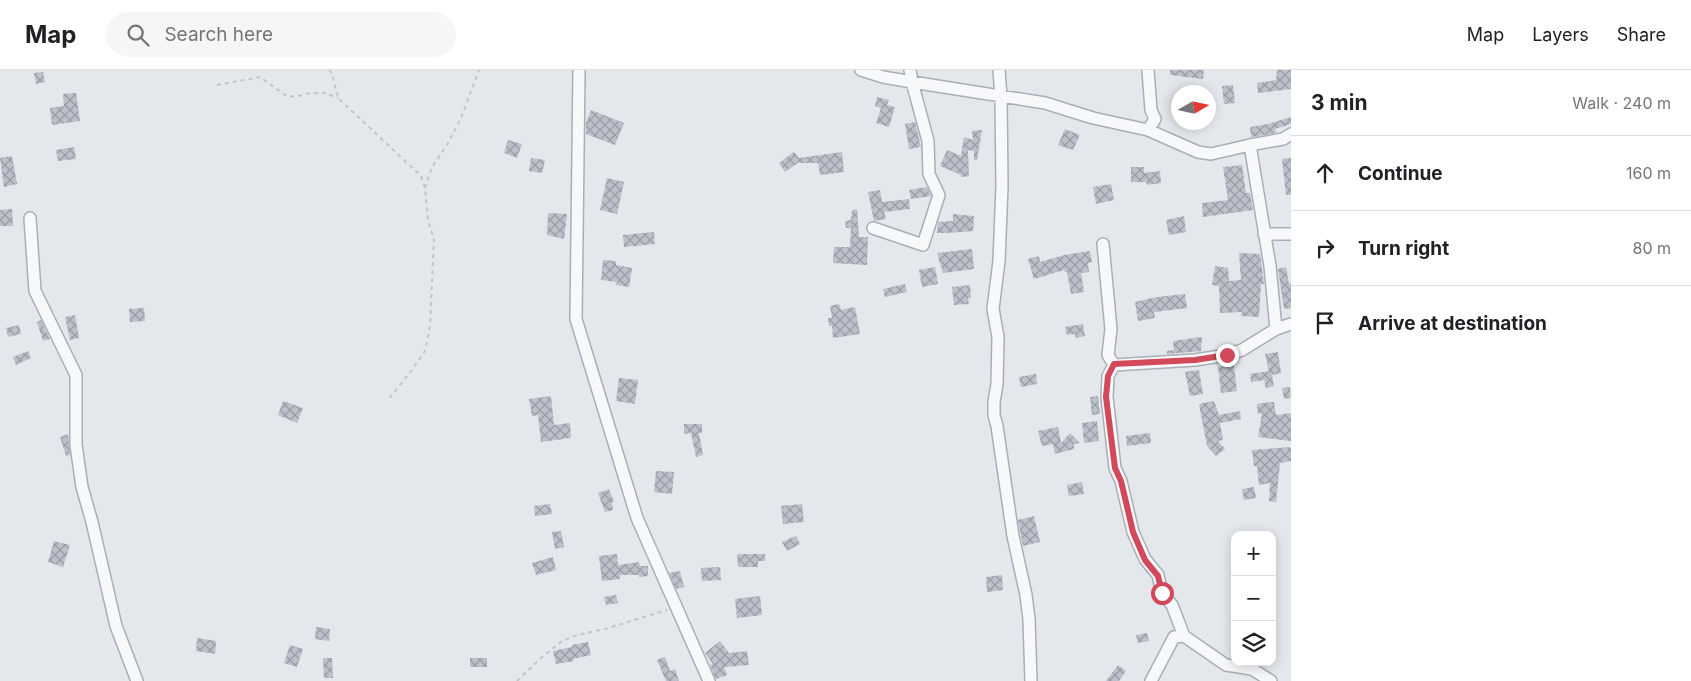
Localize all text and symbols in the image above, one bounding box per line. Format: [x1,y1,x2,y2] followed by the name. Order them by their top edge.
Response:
[106,12,456,57] search box
[25,20,76,49] text: Map
[124,21,152,49] icon: search
[164,23,273,46] text: Search here
[1467,24,1504,45] text: Map
[1532,24,1589,45] text: Layers
[1617,24,1666,45] text: Share
[1171,85,1216,130] north arrow
[1311,90,1367,115] text: 3 min
[1572,93,1671,113] text: Walk · 240 m
[1311,159,1339,187] icon: ahead
[1358,162,1443,185] text: Continue
[1626,163,1671,183] text: 160 m
[1311,234,1339,262] icon: right
[1358,237,1449,260] text: Turn right
[1632,238,1671,258] text: 80 m
[1311,309,1339,337] icon: arrive
[1358,312,1547,335] text: Arrive at destination
[1216,344,1239,367] route end
[1231,531,1276,666] map controls
[1231,531,1276,576] button: +
[1231,576,1276,621] button: −
[1151,582,1174,605] route start
[1231,621,1276,666] button: layers

